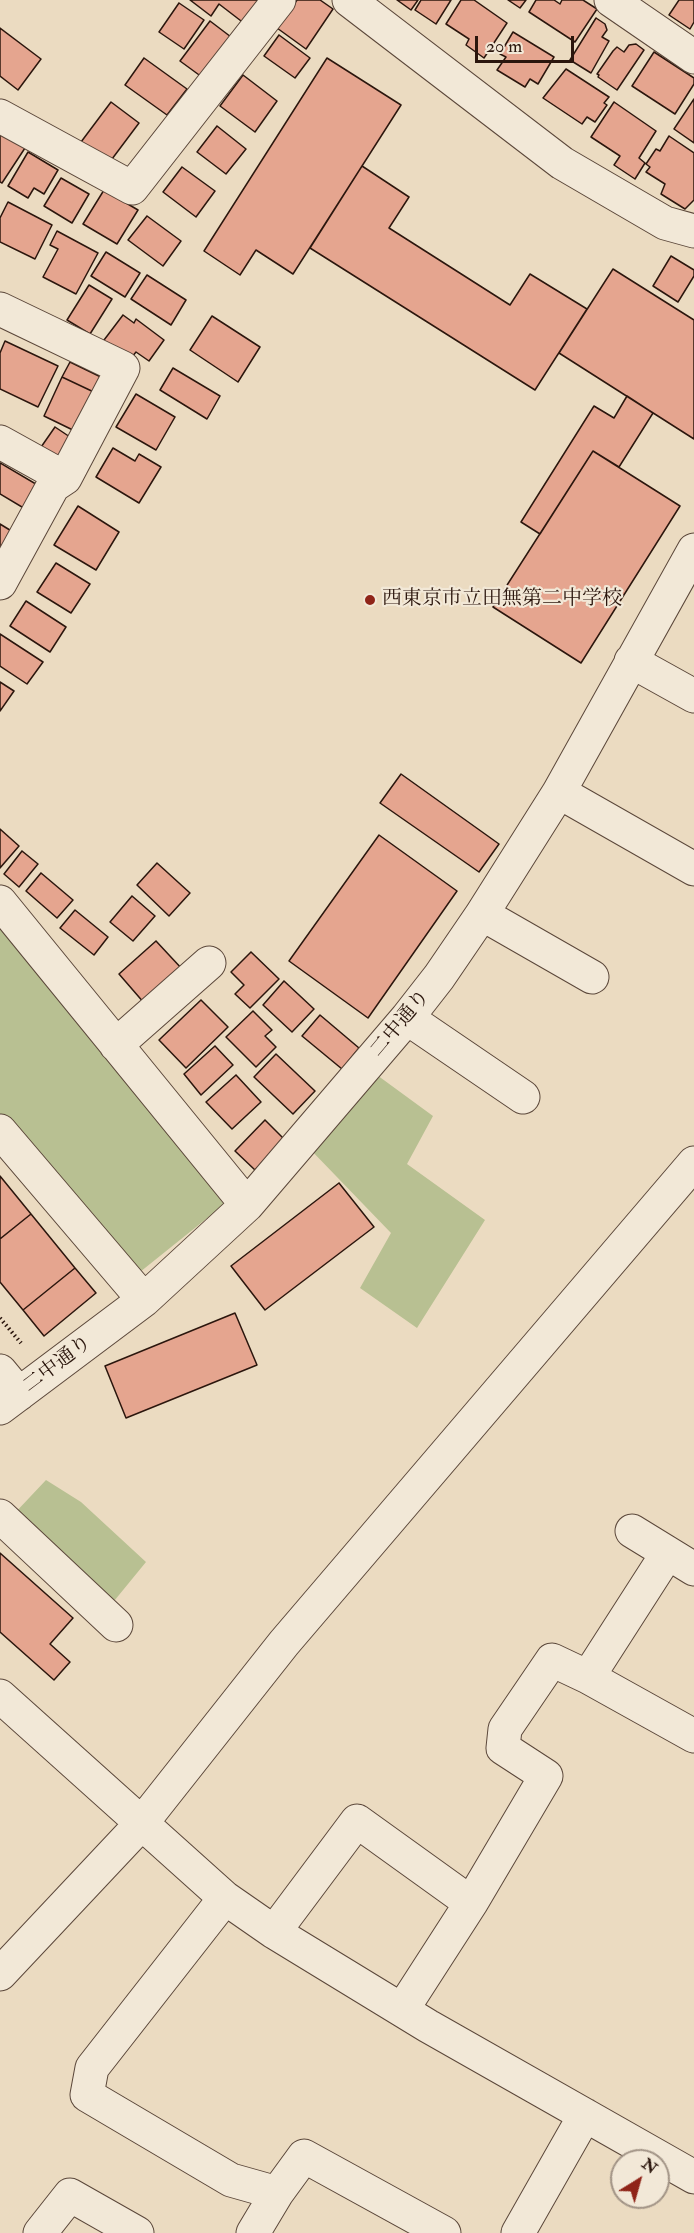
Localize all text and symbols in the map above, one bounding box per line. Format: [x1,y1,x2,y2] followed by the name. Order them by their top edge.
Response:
[478,24,577,62] scale bar
[486,35,522,58] text: 20 m
[382,588,622,612] place label: 西東京市立田無第二中学校
[363,593,377,607] marker: 西東京市立田無第二中学校
[366,986,436,1062] street label: 二中通り
[19,1331,97,1399] street label: 二中通り
[610,2149,670,2209] north arrow
[638,2154,661,2179] text: N

